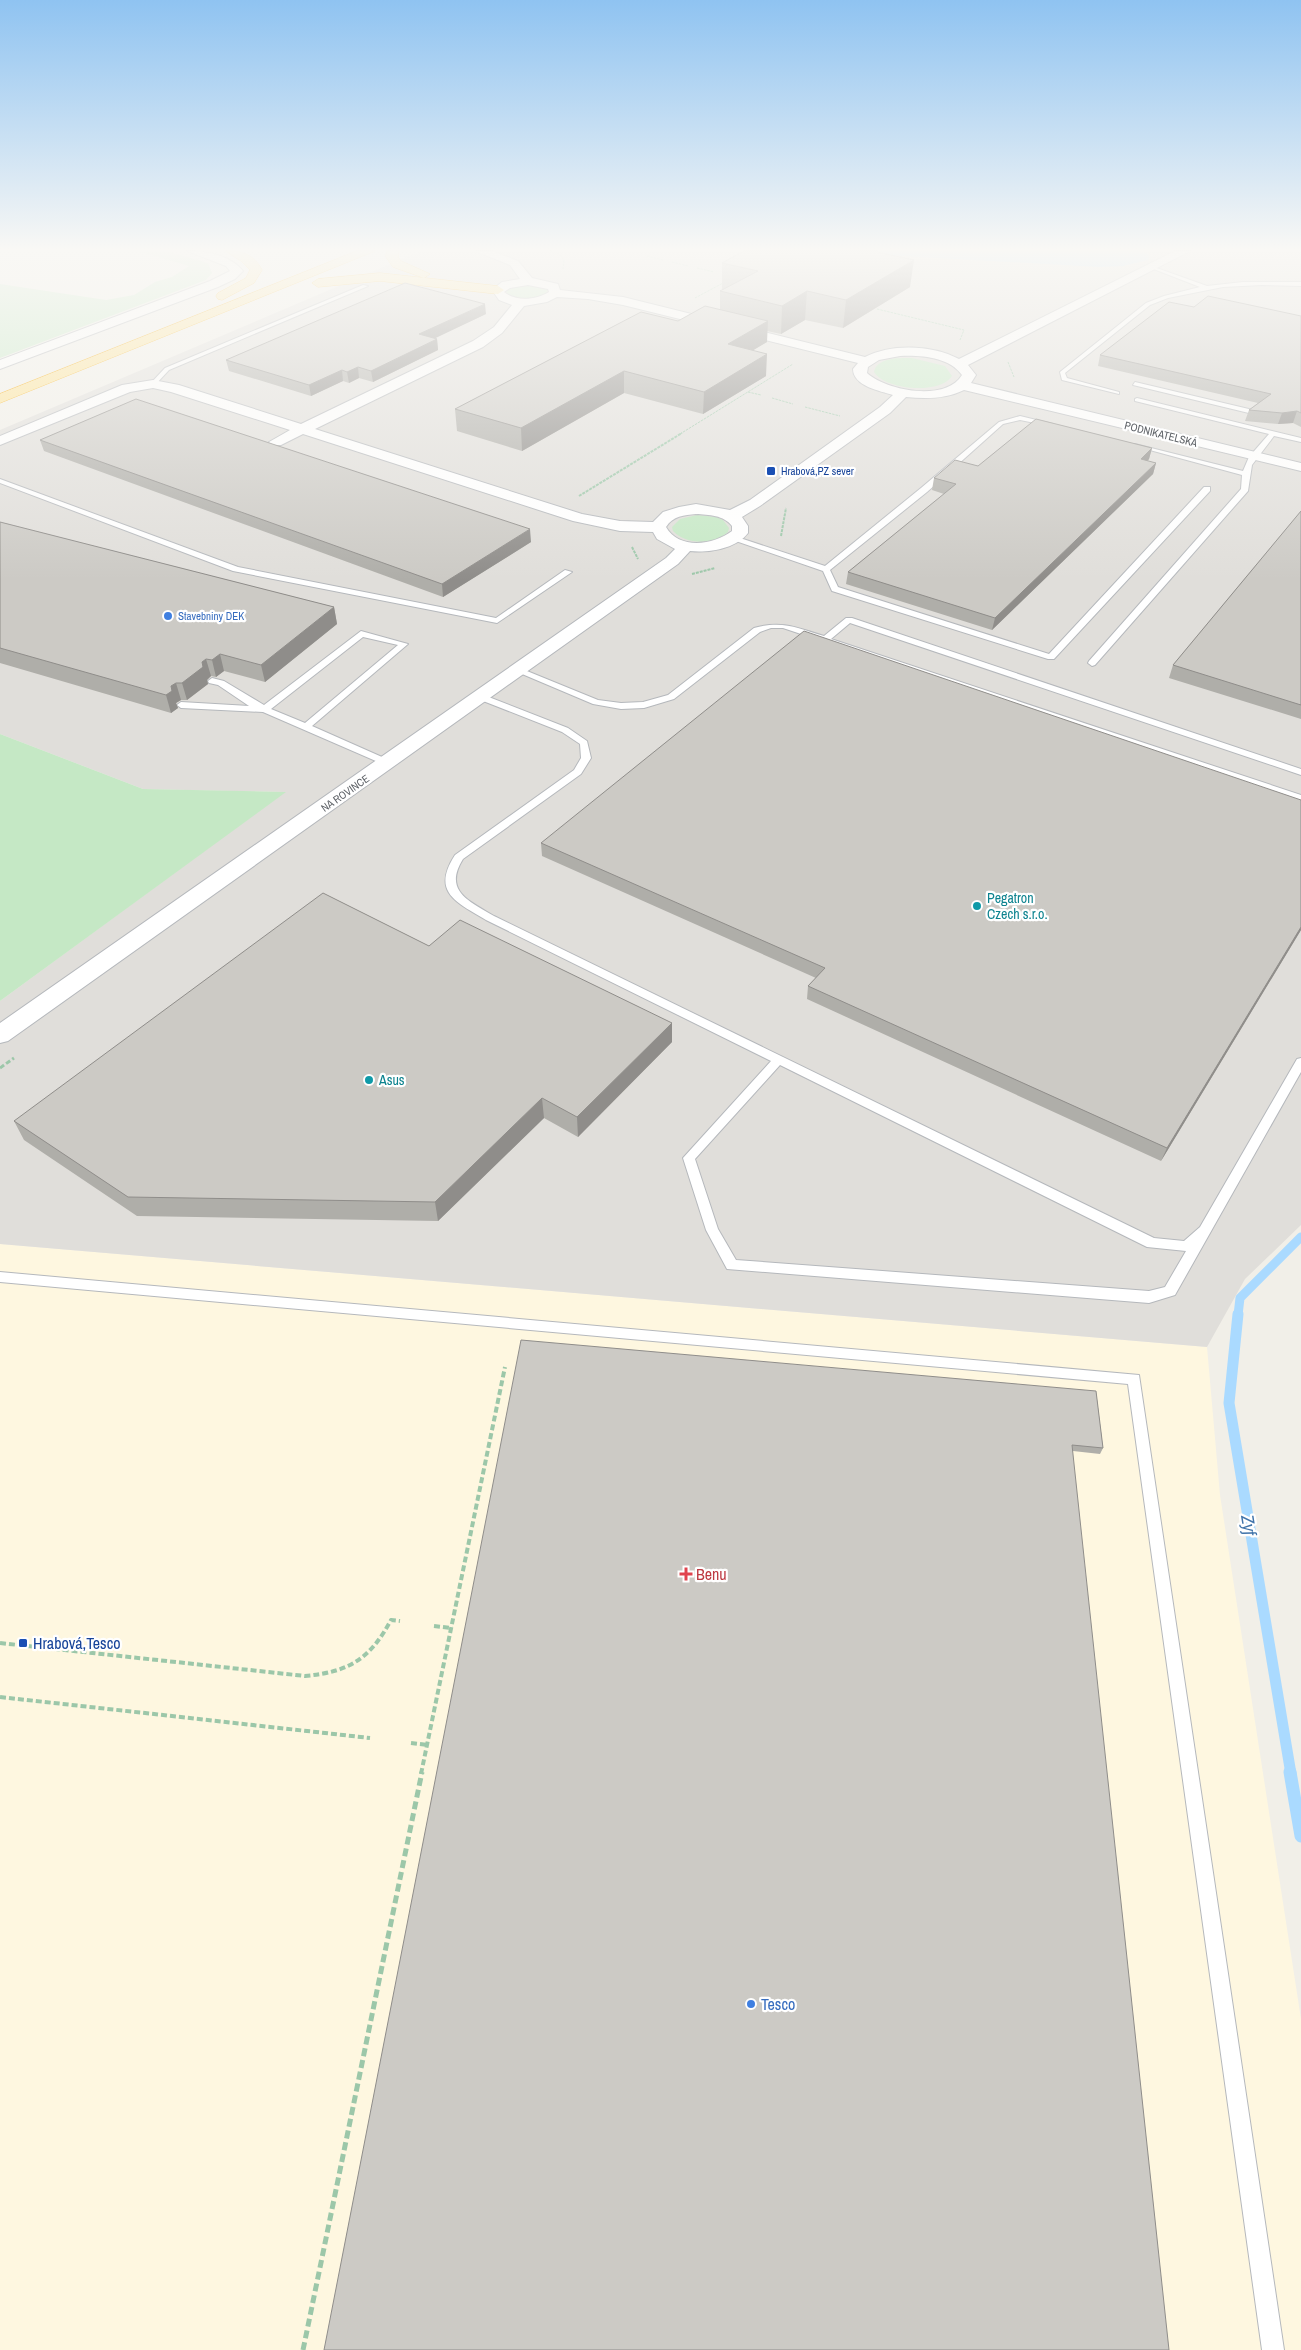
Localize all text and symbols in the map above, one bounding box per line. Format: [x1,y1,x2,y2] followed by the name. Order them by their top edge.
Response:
[1123,418,1200,450] street label: PODNIKATELSKÁ
[781,464,854,478] place label: Hrabová,PZ sever
[765,465,777,477] marker: Hrabová,PZ sever
[178,609,244,623] place label: Stavebniny DEK
[162,610,174,622] marker: Stavebniny DEK
[318,771,372,815] street label: NA ROVINCE
[987,889,1048,923] place label: Pegatron Czech s.r.o.
[971,900,983,912] marker: Pegatron Czech s.r.o.
[378,1071,405,1089] place label: Asus
[363,1074,375,1086] marker: Asus
[1235,1512,1263,1539] water label: Zyf
[696,1563,727,1585] place label: Benu
[680,1568,692,1580] marker: Benu
[33,1632,121,1654] place label: Hrabová,Tesco
[17,1637,29,1649] marker: Hrabová,Tesco
[761,1993,795,2015] place label: Tesco
[745,1998,757,2010] marker: Tesco

